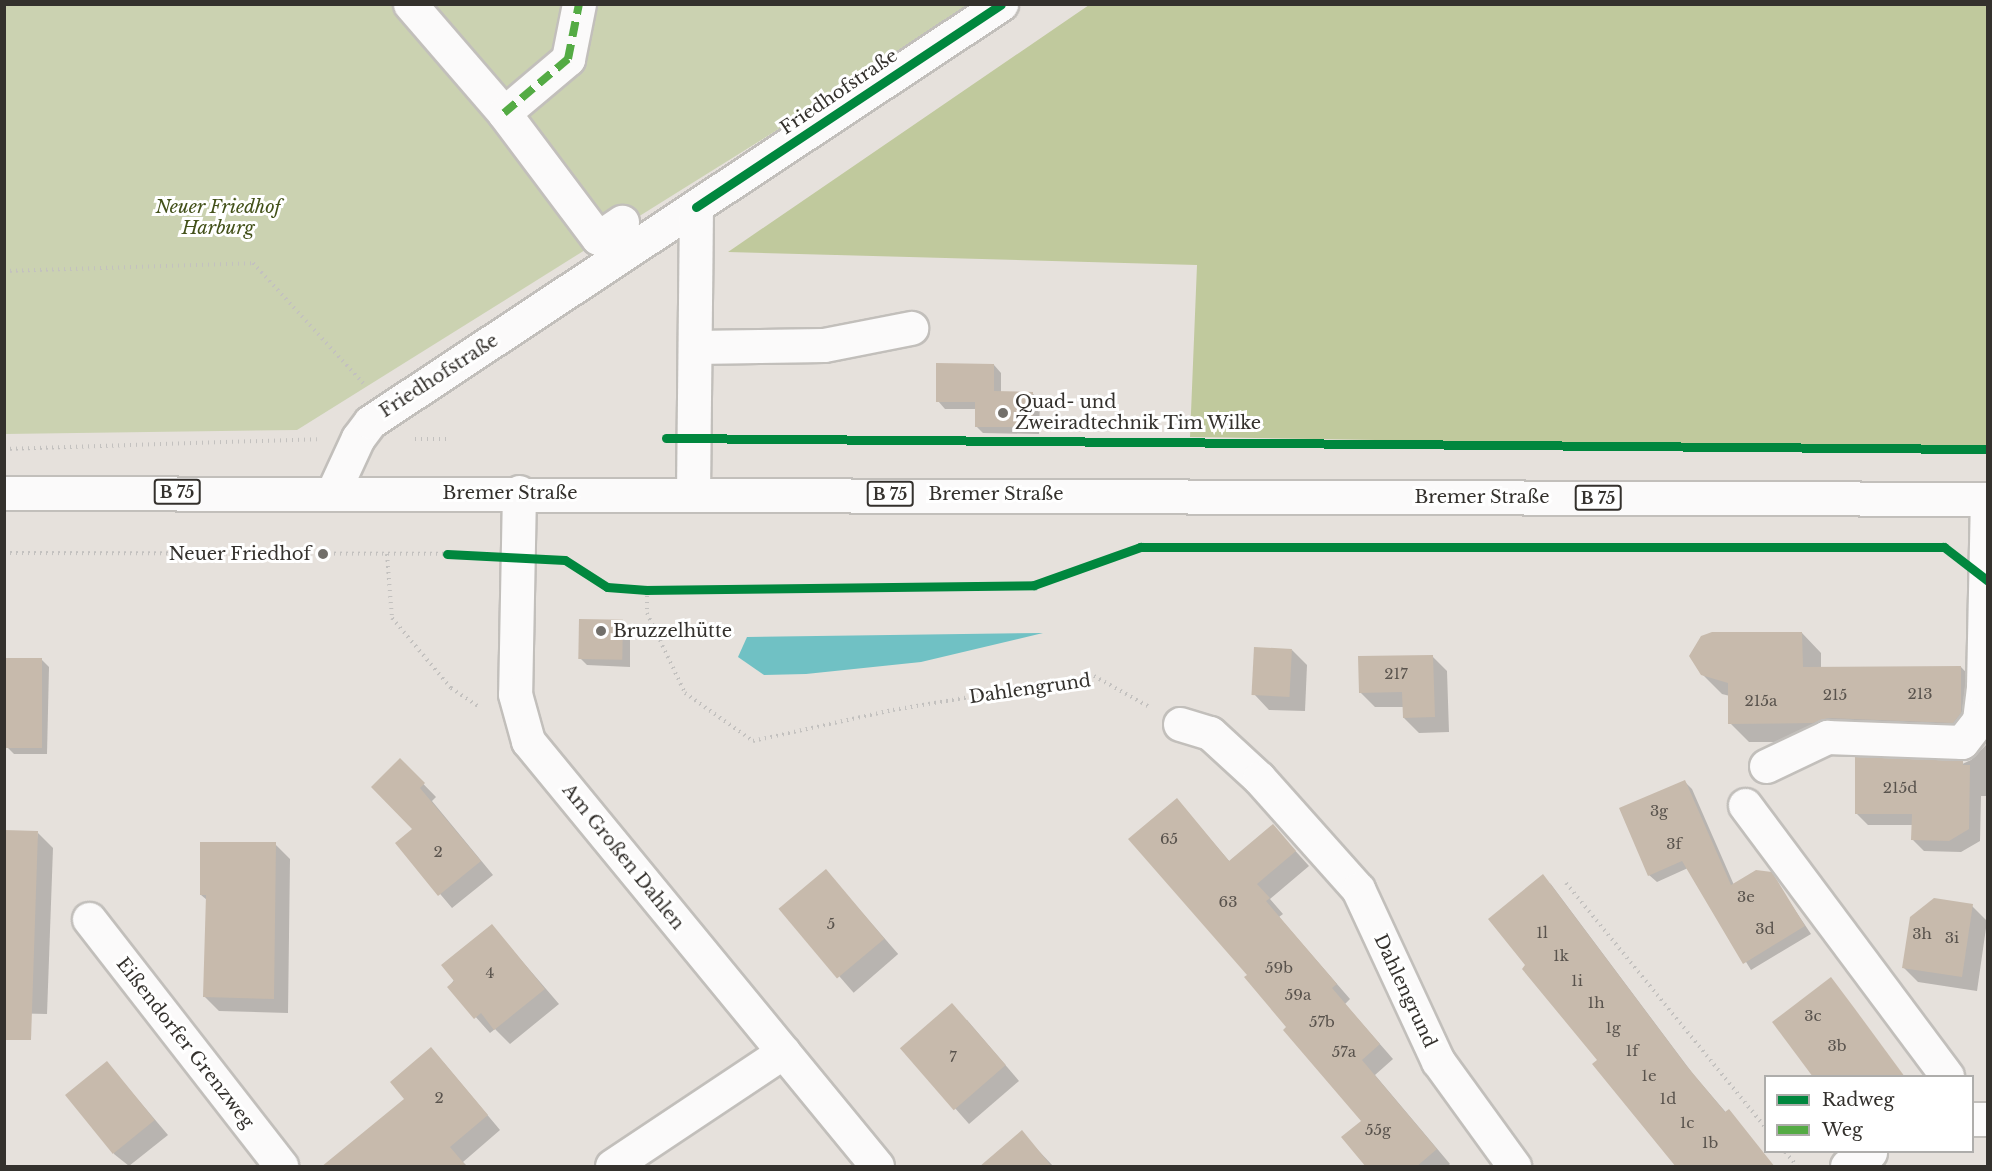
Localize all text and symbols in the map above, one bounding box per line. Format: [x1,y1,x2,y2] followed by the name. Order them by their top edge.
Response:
[776,45,902,139] street label: Friedhofstraße
[155,197,281,240] park label: Neuer Friedhof Harburg
[376,330,502,422] street label: Friedhofstraße
[1015,392,1263,434] place label: Quad- und Zweiradtechnik Tim Wilke
[996,406,1010,420] marker: Quad- und Zweiradtechnik Tim Wilke
[153,479,201,505] road number: B 75
[866,481,914,507] road number: B 75
[442,482,578,504] street label: Bremer Straße
[928,483,1064,505] street label: Bremer Straße
[1574,485,1622,511] road number: B 75
[1414,486,1550,508] street label: Bremer Straße
[168,543,311,565] place label: Neuer Friedhof
[316,547,330,561] marker: Neuer Friedhof
[613,620,732,642] place label: Bruzzelhütte
[594,624,608,638] marker: Bruzzelhütte
[1384,665,1408,683] house number: 217
[968,670,1092,708] street label: Dahlengrund
[1907,685,1933,703] house number: 213
[1823,686,1847,704] house number: 215
[1745,692,1777,710] house number: 215a
[1883,779,1917,797] house number: 215d
[558,780,688,934] street label: Am Großen Dahlen
[1650,802,1668,820] house number: 3g
[1160,830,1178,848] house number: 65
[1666,835,1682,853] house number: 3f
[433,843,443,861] house number: 2
[1737,888,1755,906] house number: 3e
[1219,893,1237,911] house number: 63
[827,915,835,933] house number: 5
[1755,920,1775,938] house number: 3d
[1536,924,1548,942] house number: 1l
[1912,925,1932,943] house number: 3h
[1945,929,1959,947] house number: 3i
[1369,931,1441,1051] street label: Dahlengrund
[1553,947,1569,965] house number: 1k
[112,953,258,1133] street label: Eißendorfer Grenzweg
[1265,959,1293,977] house number: 59b
[486,964,494,982] house number: 4
[1571,972,1583,990] house number: 1i
[1285,986,1311,1004] house number: 59a
[1587,994,1605,1012] house number: 1h
[1804,1007,1822,1025] house number: 3c
[1309,1013,1335,1031] house number: 57b
[1605,1019,1621,1037] house number: 1g
[1827,1037,1847,1055] house number: 3b
[1626,1042,1638,1060] house number: 1f
[1332,1043,1356,1061] house number: 57a
[949,1048,957,1066] house number: 7
[1641,1067,1657,1085] house number: 1e
[1764,1075,1974,1153] legend
[434,1089,444,1107] house number: 2
[1822,1089,1894,1111] text: Radweg
[1660,1090,1676,1108] house number: 1d
[1680,1114,1694,1132] house number: 1c
[1822,1119,1863,1141] text: Weg
[1365,1121,1391,1139] house number: 55g
[1702,1134,1718,1152] house number: 1b

